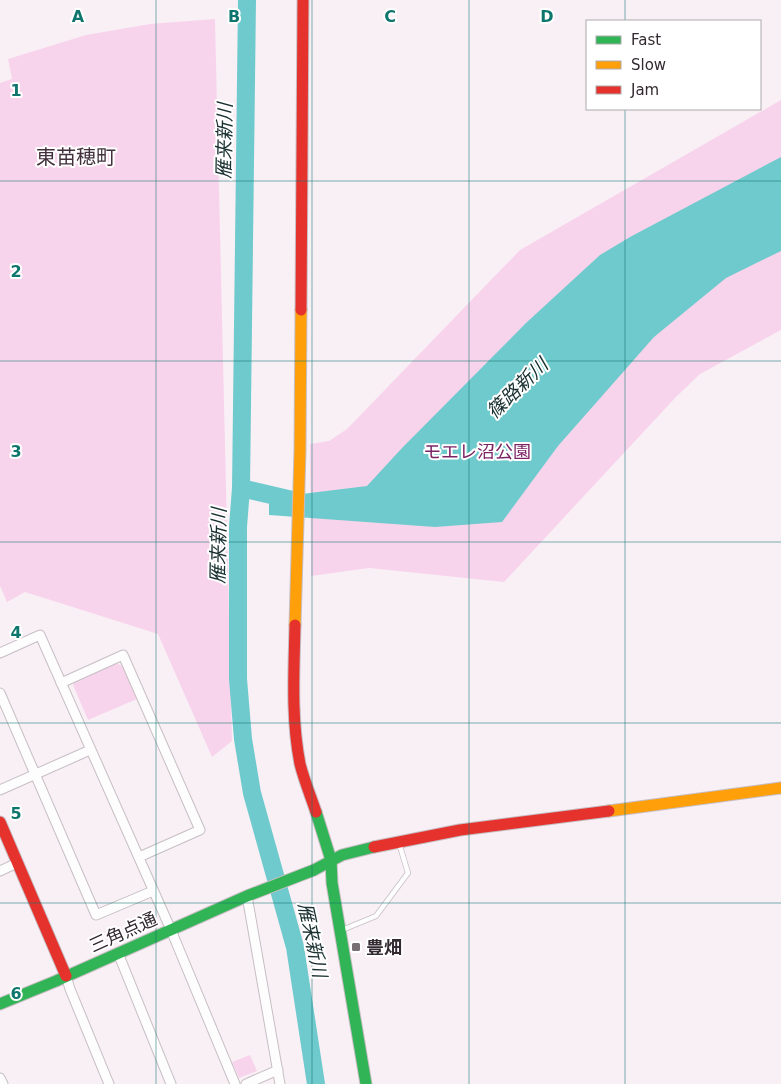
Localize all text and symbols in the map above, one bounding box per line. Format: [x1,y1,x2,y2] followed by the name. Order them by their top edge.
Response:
[72,7,85,26] text: A
[228,7,240,26] text: B
[384,7,396,26] text: C
[540,7,554,26] text: D
[586,20,761,110] legend
[631,31,661,49] text: Fast
[631,56,666,74] text: Slow
[10,81,22,100] text: 1
[630,81,659,99] text: Jam
[212,101,236,179] water label: 雁来新川
[36,145,116,169] district label: 東苗穂町
[10,262,22,281] text: 2
[482,352,553,422] water label: 篠路新川
[423,441,531,462] park label: モエレ沼公園
[10,442,22,461] text: 3
[206,506,230,584] water label: 雁来新川
[10,623,22,642] text: 4
[10,804,22,823] text: 5
[294,901,332,981] water label: 雁来新川
[86,908,160,956] street label: 三角点通
[366,937,402,958] place label: 豊畑
[350,941,362,953] marker: 豊畑
[10,984,22,1003] text: 6

